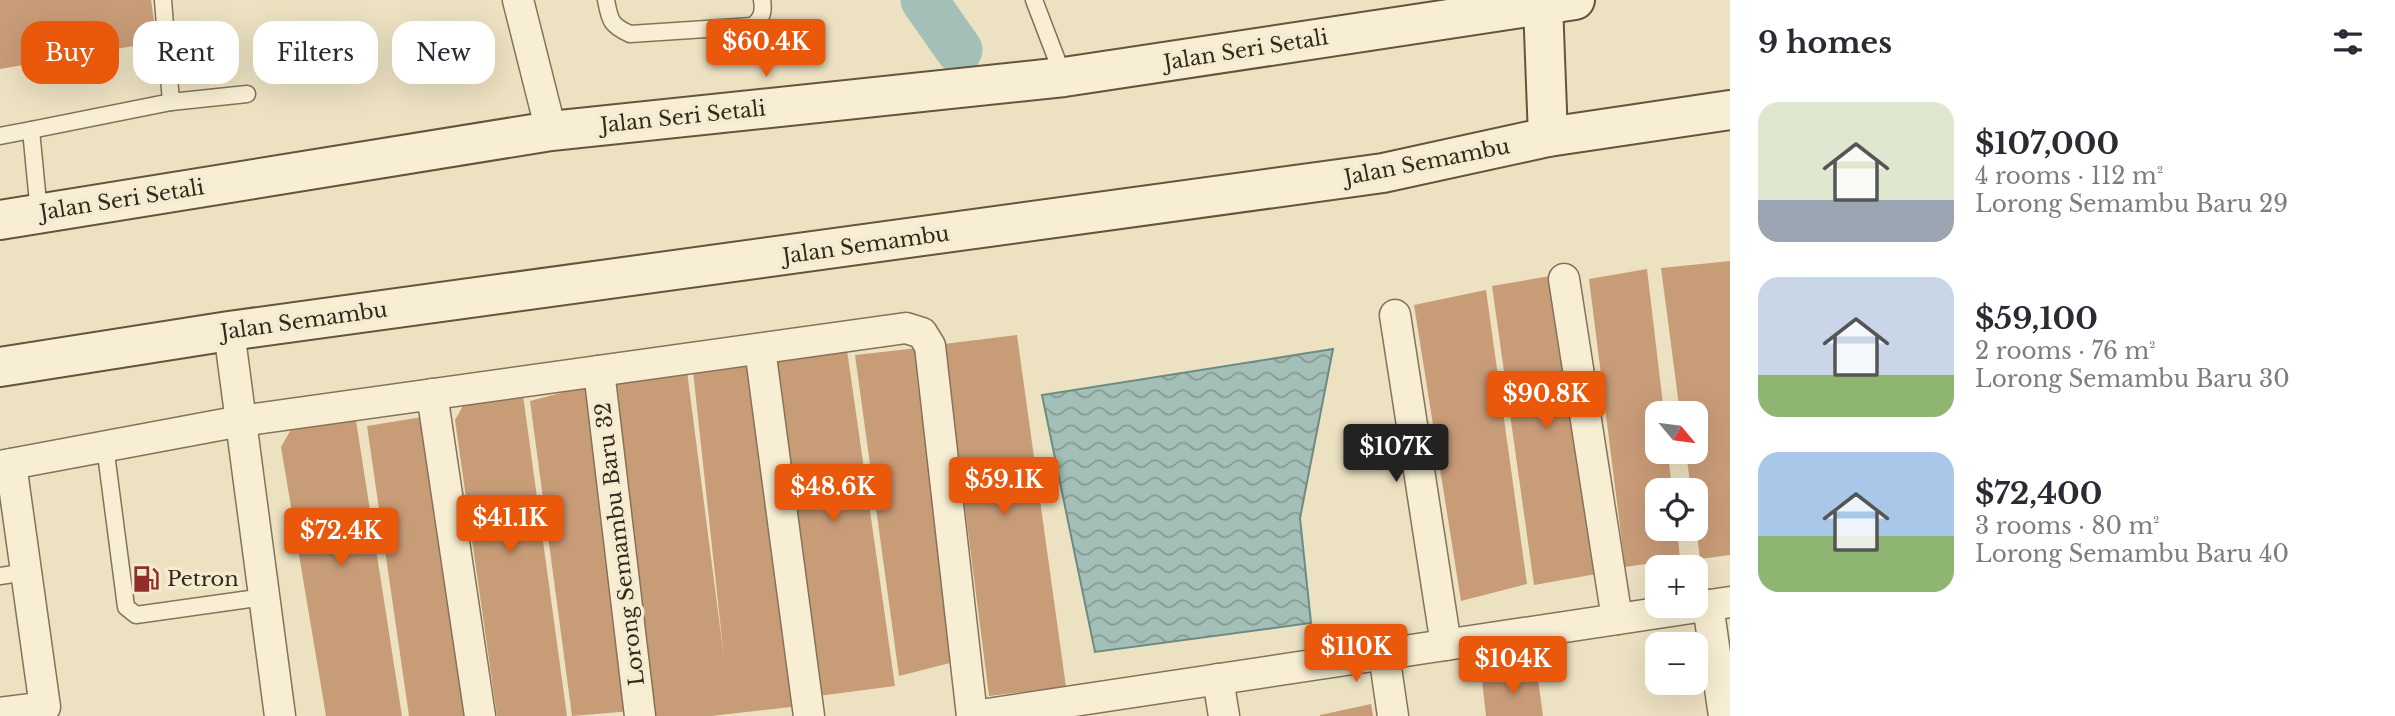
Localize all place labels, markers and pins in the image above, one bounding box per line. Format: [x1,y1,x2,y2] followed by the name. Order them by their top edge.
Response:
[709,20,823,79] pin: $60.4K
[1489,372,1603,431] pin: $90.8K
[1347,424,1445,484] pin: $107K
[947,458,1061,517] pin: $59.1K
[776,464,890,524] pin: $48.6K
[453,496,567,555] pin: $41.1K
[284,508,398,568] pin: $72.4K
[131,564,161,594] fuel station icon: Petron
[167,566,239,592] place label: Petron
[1307,624,1405,684] pin: $110K
[1464,636,1562,696] pin: $104K

